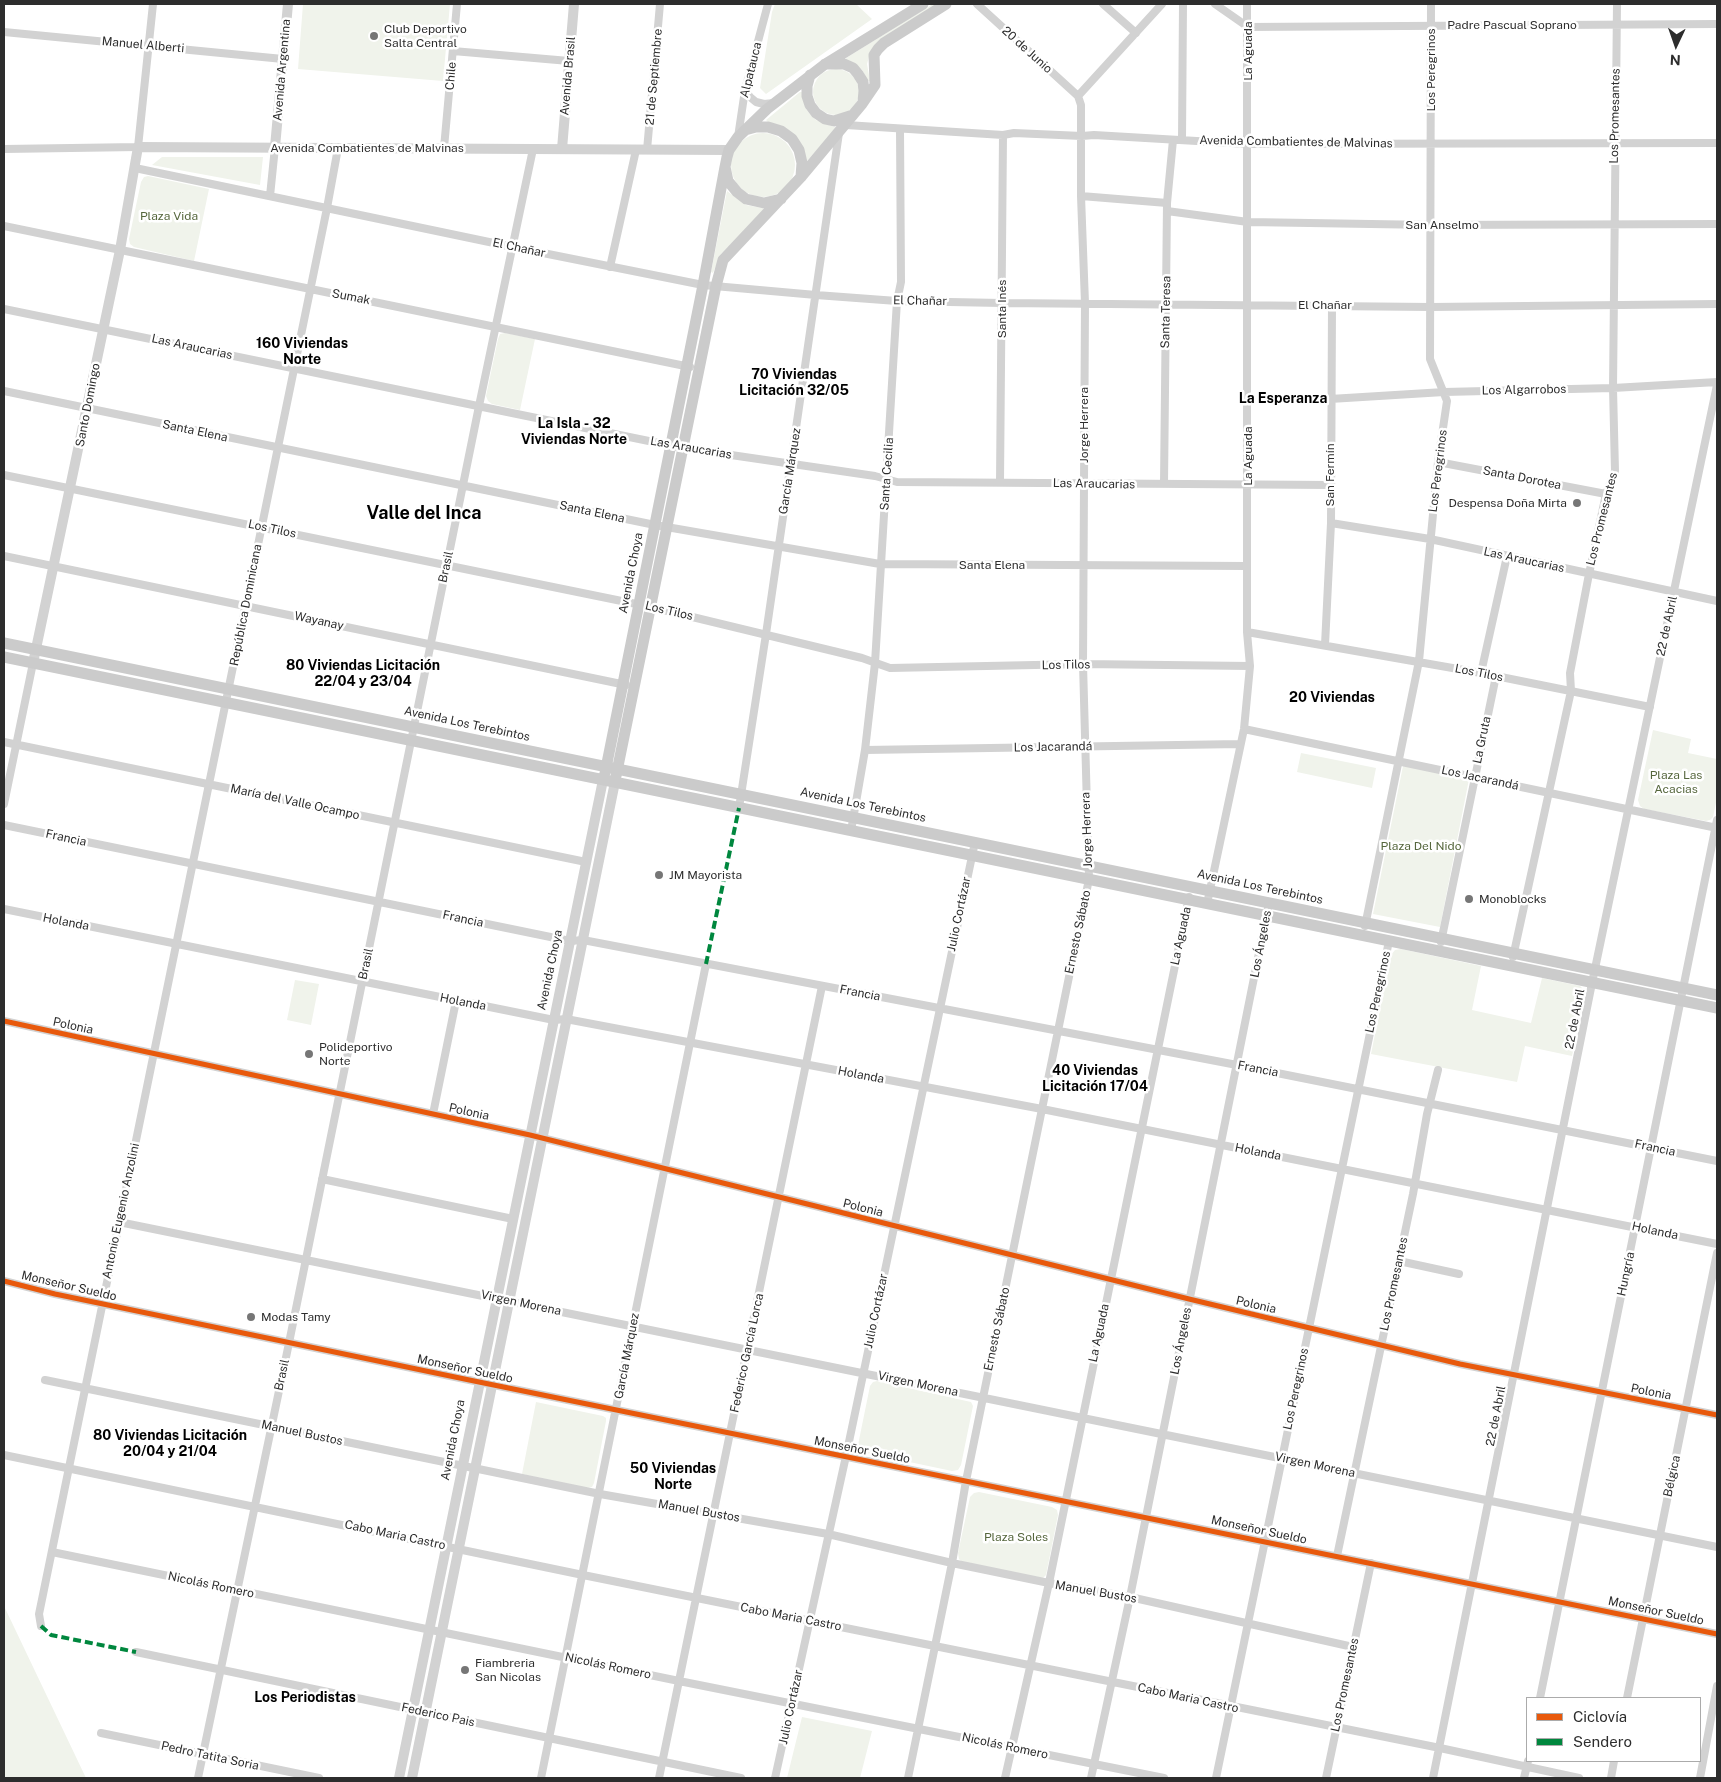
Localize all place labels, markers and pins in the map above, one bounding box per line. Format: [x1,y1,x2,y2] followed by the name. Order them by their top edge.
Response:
[384,22,467,50] place label: Club Deportivo Salta Central
[368,30,380,42] marker: Club Deportivo Salta Central
[1448,496,1567,510] place label: Despensa Doña Mirta
[1571,497,1583,509] marker: Despensa Doña Mirta
[669,868,742,882] place label: JM Mayorista
[653,869,665,881] marker: JM Mayorista
[1479,892,1546,906] place label: Monoblocks
[1463,893,1475,905] marker: Monoblocks
[319,1040,393,1068] place label: Polideportivo Norte
[303,1048,315,1060] marker: Polideportivo Norte
[261,1310,331,1324] place label: Modas Tamy
[245,1311,257,1323] marker: Modas Tamy
[475,1656,541,1684] place label: Fiambreria San Nicolas
[459,1664,471,1676] marker: Fiambreria San Nicolas

